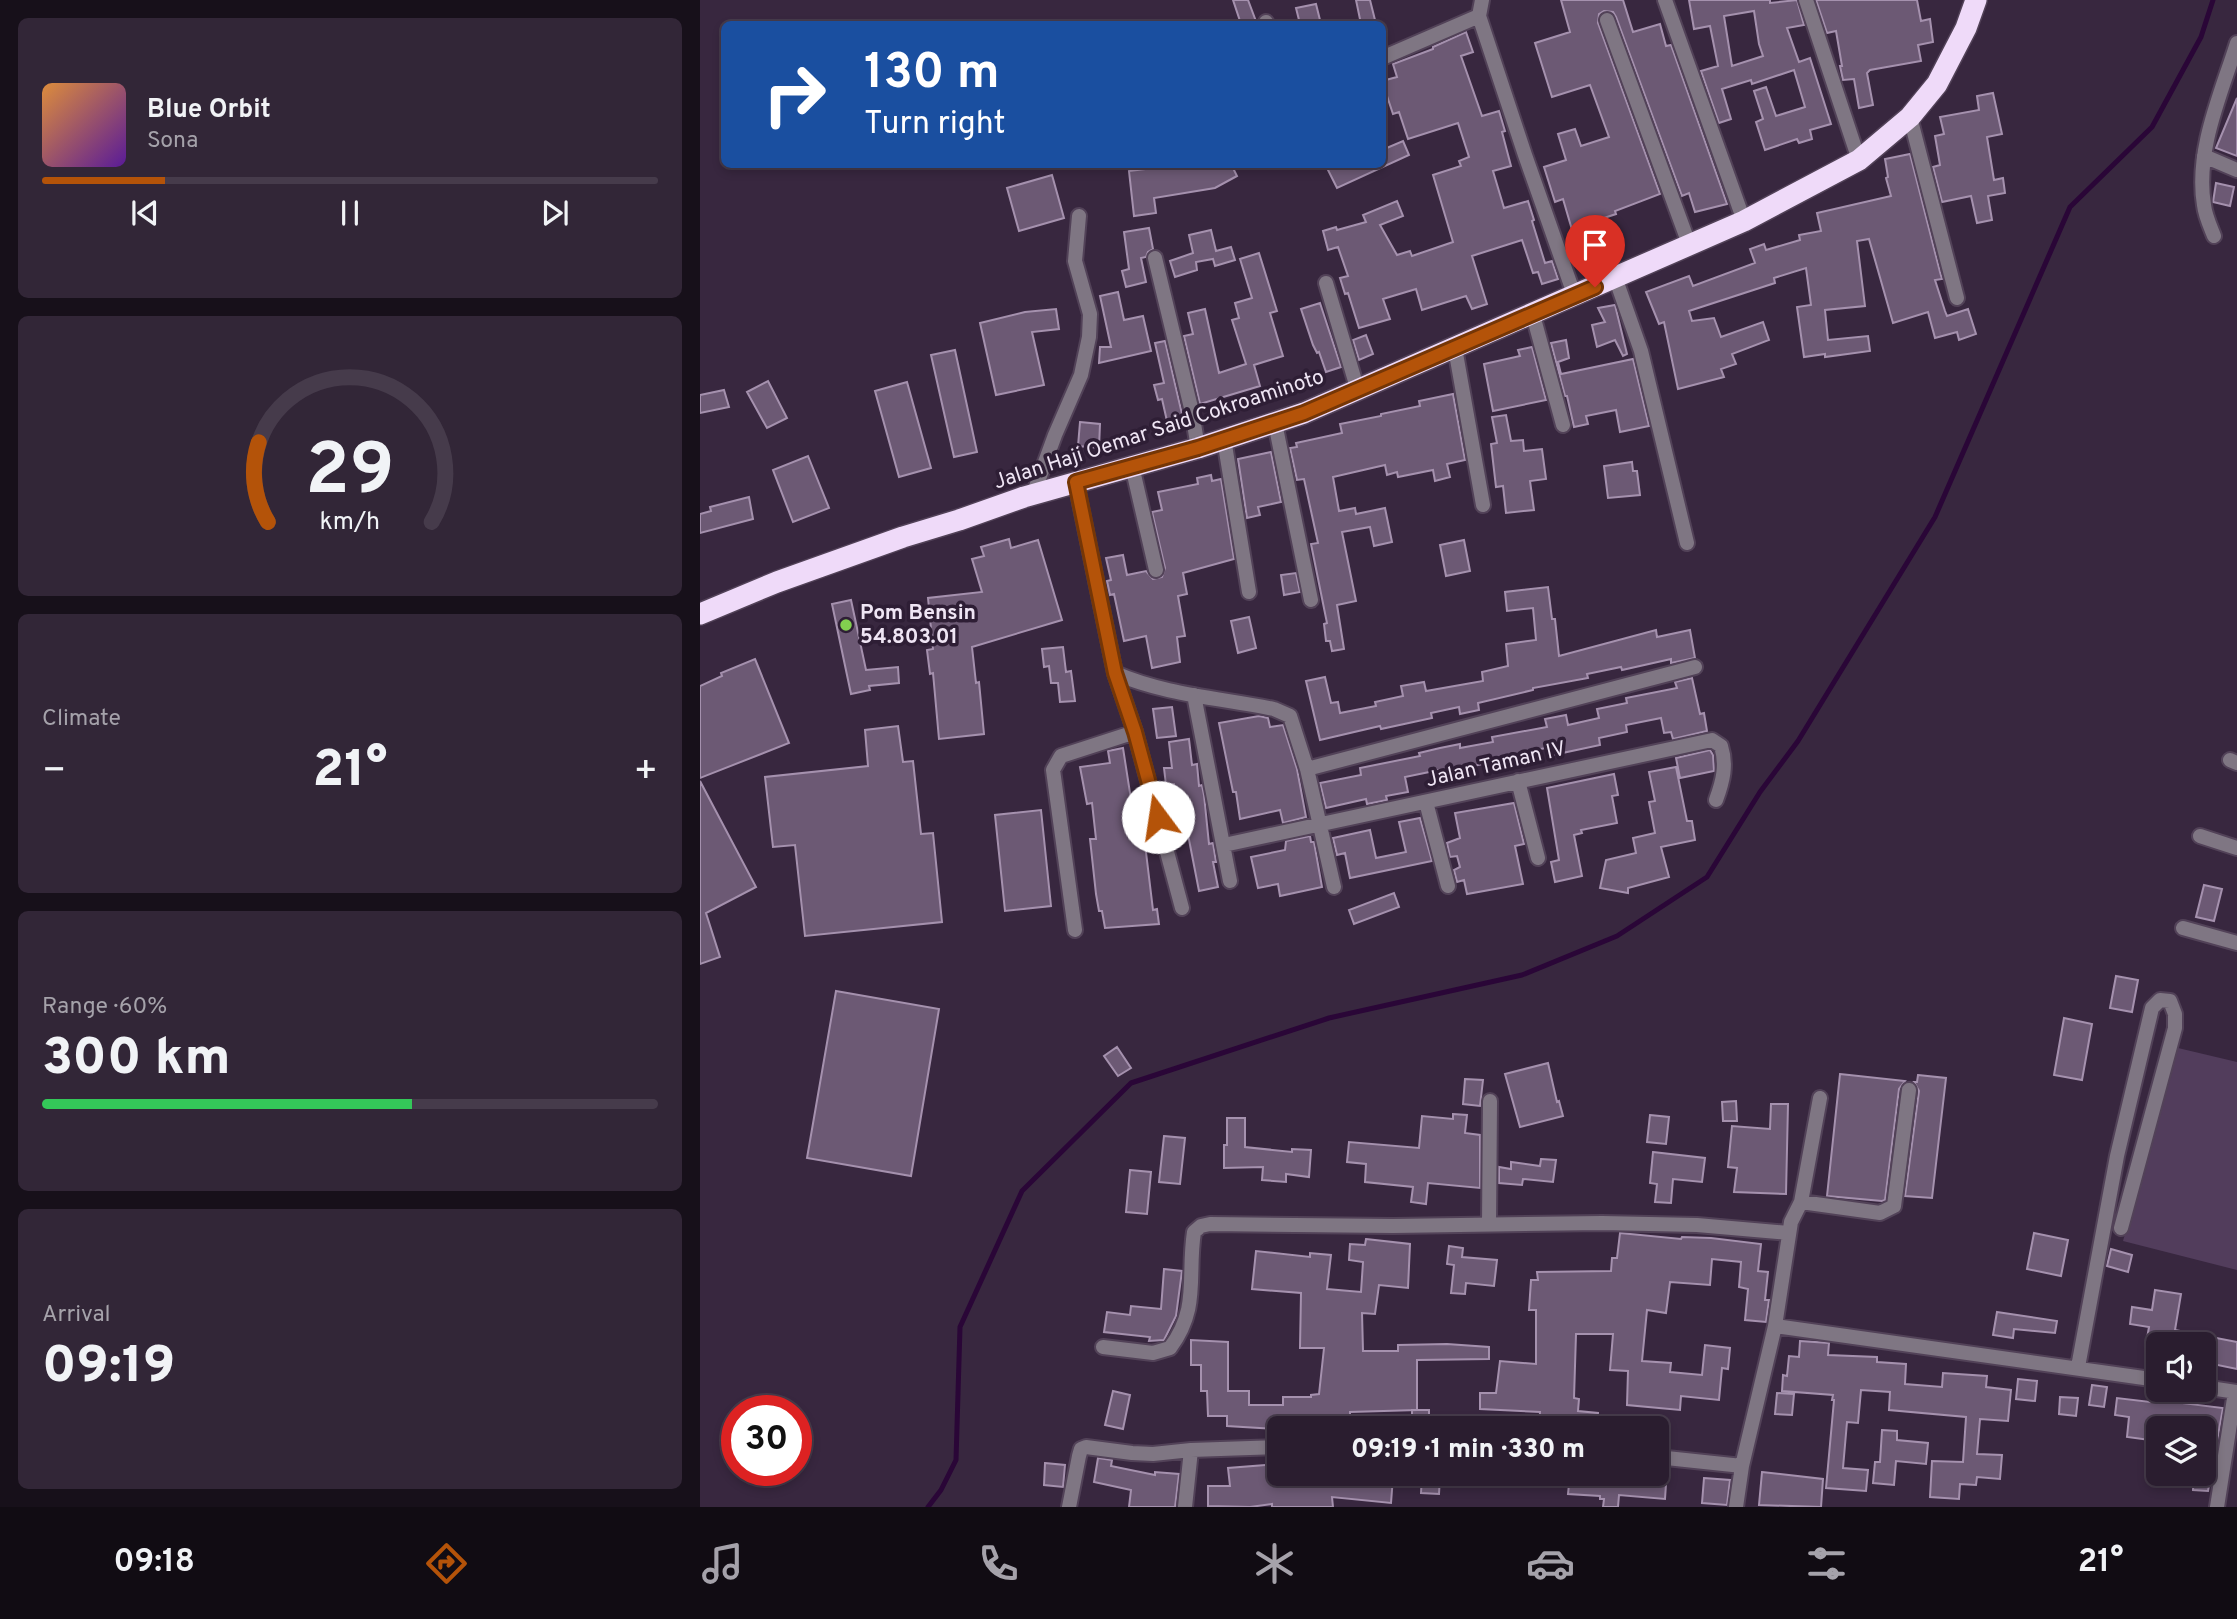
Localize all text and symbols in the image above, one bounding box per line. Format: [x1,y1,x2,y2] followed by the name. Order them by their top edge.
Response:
[864,44,1000,106] text: 130 m
[749,49,840,140] icon: right
[147,94,271,127] text: Blue Orbit
[864,105,1006,145] text: Turn right
[147,127,198,156] text: Sona
[126,194,164,232] icon: previous
[331,194,369,232] icon: pause
[536,194,574,232] icon: next
[1565,215,1625,287] pin
[1576,226,1614,264] icon: arrive
[990,364,1328,496] street label: Jalan Haji Oemar Said Cokroaminoto
[305,428,395,520] text: 29
[320,506,380,538] text: km/h
[860,600,976,651] place label: Pom Bensin 54.803.01
[838,617,854,633] marker: Pom Bensin 54.803.01
[42,705,121,734] text: Climate
[1423,736,1569,794] street label: Jalan Taman IV
[313,739,387,805] text: 21°
[42,748,67,797] text: −
[633,748,658,797] text: +
[1121,780,1195,854] position arrow
[42,993,167,1022] text: Range · 60%
[42,1027,230,1093] text: 300 km
[42,1301,111,1330] text: Arrival
[2146,1332,2216,1486] map controls
[2146,1332,2216,1402] button: sound
[42,1335,175,1401] text: 09:19
[721,1395,812,1486] speed limit sign: 30
[2146,1416,2216,1486] button: layers
[1351,1434,1585,1467] text: 09:19 · 1 min · 330 m
[422,1539,471,1588] icon: directions
[698,1539,747,1588] icon: music
[974,1539,1023,1588] icon: phone
[1250,1539,1299,1588] icon: climate
[1526,1539,1575,1588] icon: car
[1802,1539,1851,1588] icon: filters
[113,1543,195,1583] text: 09:18
[2078,1543,2123,1583] text: 21°

